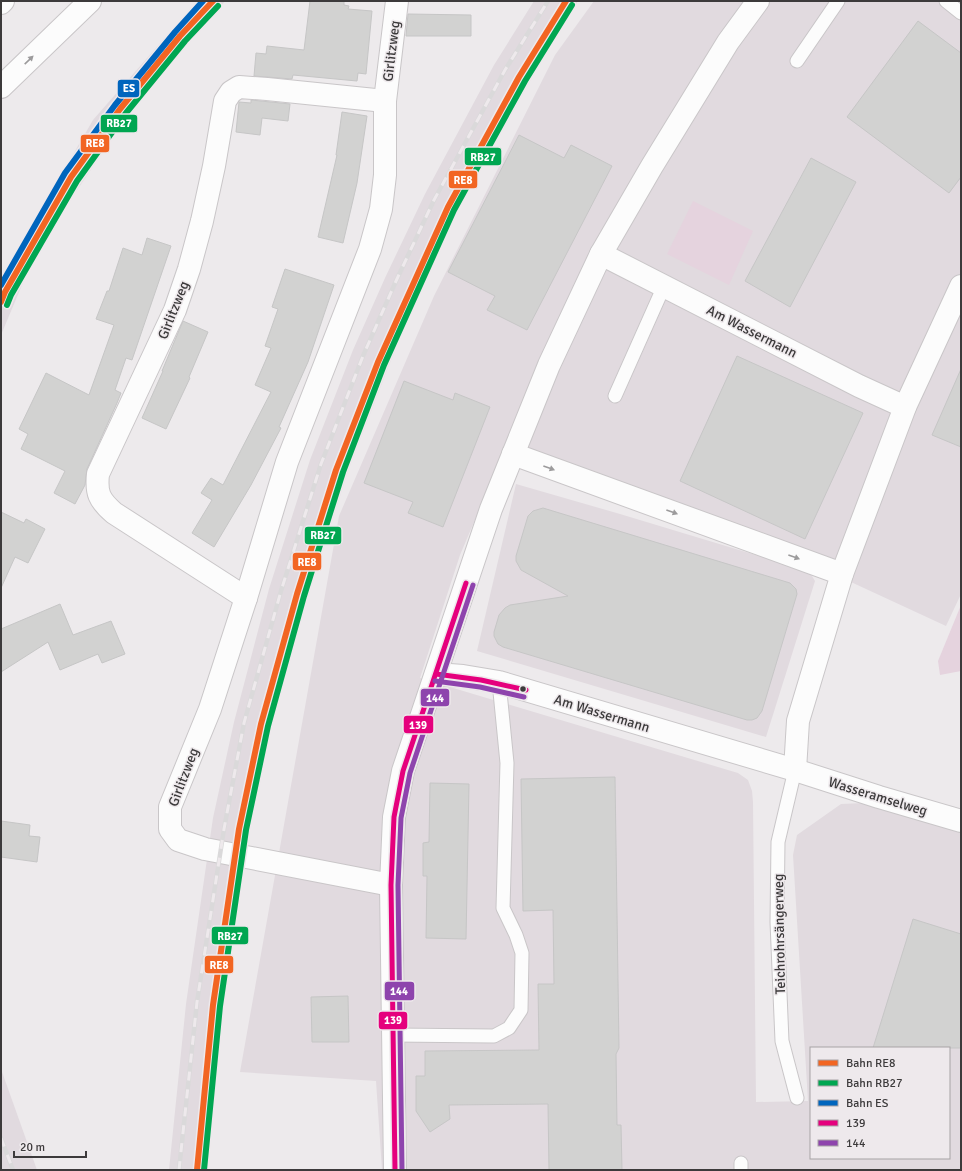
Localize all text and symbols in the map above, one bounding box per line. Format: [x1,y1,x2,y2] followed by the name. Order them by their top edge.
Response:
[379,20,404,83] street label: Girlitzweg
[24,55,34,65] one-way arrow
[117,79,140,98] line badge: ES
[123,82,135,95] text: ES
[100,114,138,133] line badge: RB27
[106,117,132,130] text: RB27
[80,134,110,153] line badge: RE8
[85,137,105,150] text: RE8
[464,147,502,166] line badge: RB27
[470,151,496,164] text: RB27
[448,170,478,189] line badge: RE8
[453,174,473,187] text: RE8
[154,279,193,342] street label: Girlitzweg
[704,301,800,362] street label: Am Wassermann
[544,465,556,471] one-way arrow
[666,510,678,516] one-way arrow
[304,526,342,545] line badge: RB27
[310,529,336,542] text: RB27
[292,552,322,571] line badge: RE8
[788,554,800,560] one-way arrow
[297,556,317,569] text: RE8
[518,684,528,694] unlabelled marker
[420,688,450,707] line badge: 144
[552,691,652,736] street label: Am Wassermann
[426,692,444,705] text: 144
[403,715,434,734] line badge: 139
[409,719,427,732] text: 139
[165,745,202,809] street label: Girlitzweg
[826,773,929,820] street label: Wasseramselweg
[770,873,789,994] street label: Teichrohrsängerweg
[211,926,249,945] line badge: RB27
[217,930,243,943] text: RB27
[204,955,234,974] line badge: RE8
[209,959,229,972] text: RE8
[384,981,415,1001] line badge: 144
[390,985,408,998] text: 144
[378,1011,408,1030] line badge: 139
[384,1014,402,1027] text: 139
[810,1047,950,1159] legend
[846,1056,896,1071] text: Bahn RE8
[846,1076,903,1091] text: Bahn RB27
[846,1096,889,1111] text: Bahn ES
[846,1116,865,1131] text: 139
[14,1133,86,1159] scale bar
[846,1136,866,1151] text: 144
[20,1140,45,1155] text: 20 m

